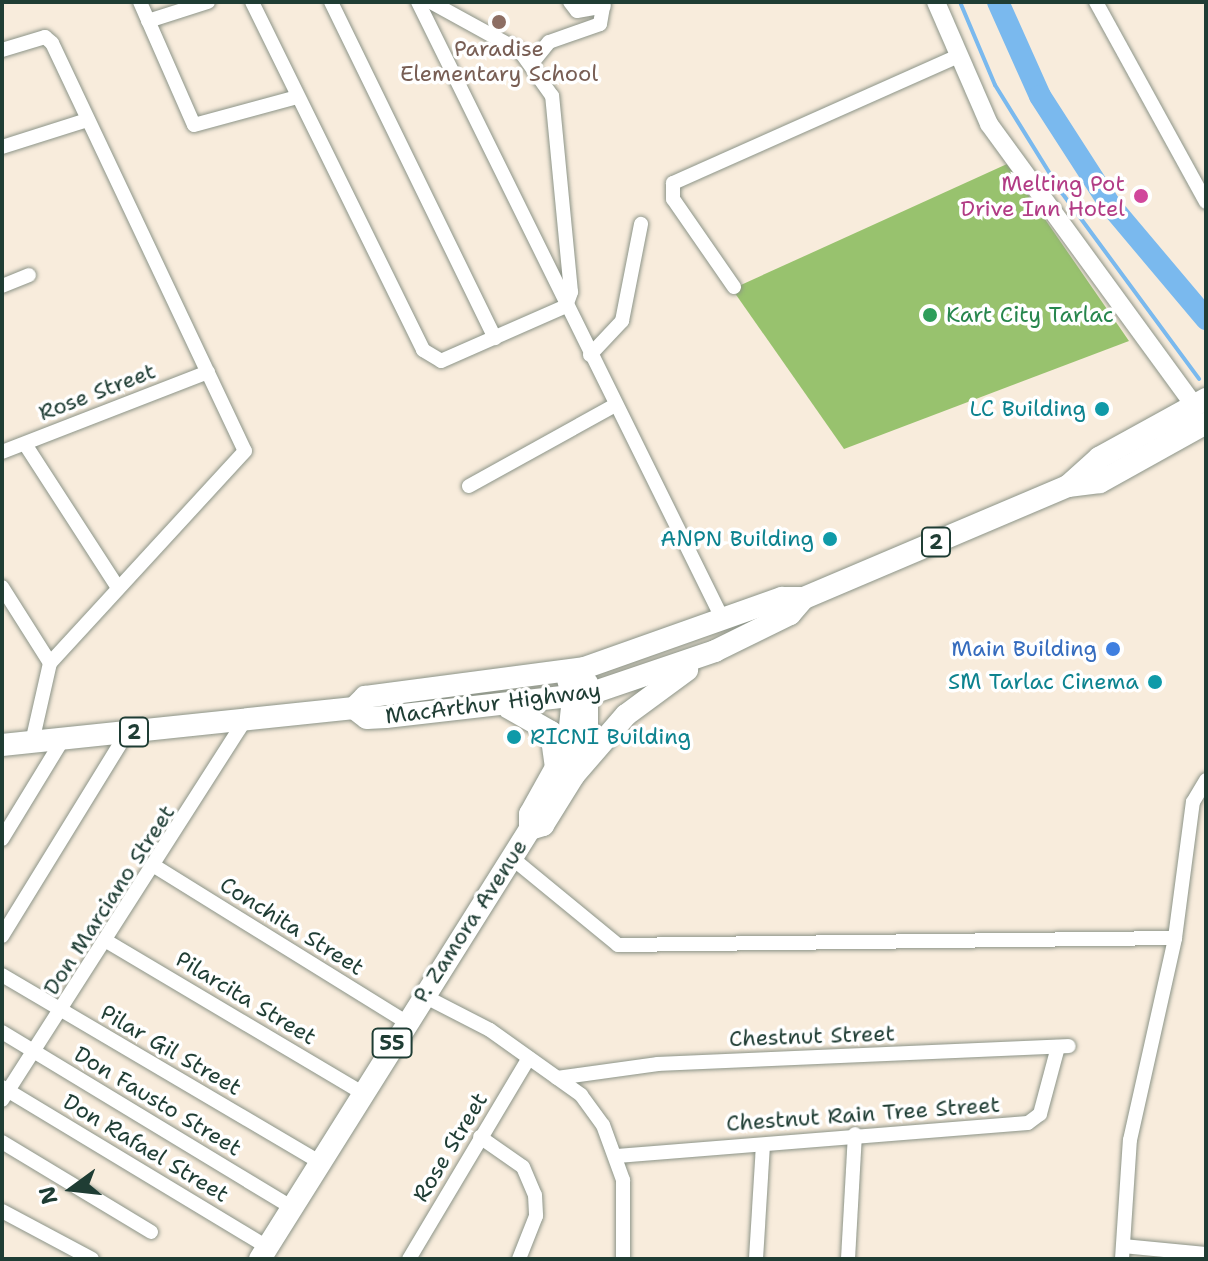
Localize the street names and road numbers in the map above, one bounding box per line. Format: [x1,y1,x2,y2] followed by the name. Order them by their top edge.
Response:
[35,358,159,426] street label: Rose Street
[920,526,952,558] road number: 2
[384,677,602,729] street label: MacArthur Highway
[118,716,150,748] road number: 2
[38,800,180,1000] street label: Don Marciano Street
[407,834,533,1008] street label: P. Zamora Avenue
[215,871,369,981] street label: Conchita Street
[171,946,321,1050] street label: Pilarcita Street
[96,999,246,1101] street label: Pilar Gil Street
[729,1020,895,1052] street label: Chestnut Street
[370,1027,414,1059] road number: 55
[70,1041,246,1161] street label: Don Fausto Street
[58,1088,234,1208] street label: Don Rafael Street
[407,1088,493,1206] street label: Rose Street
[725,1091,1001,1137] street label: Chestnut Rain Tree Street

